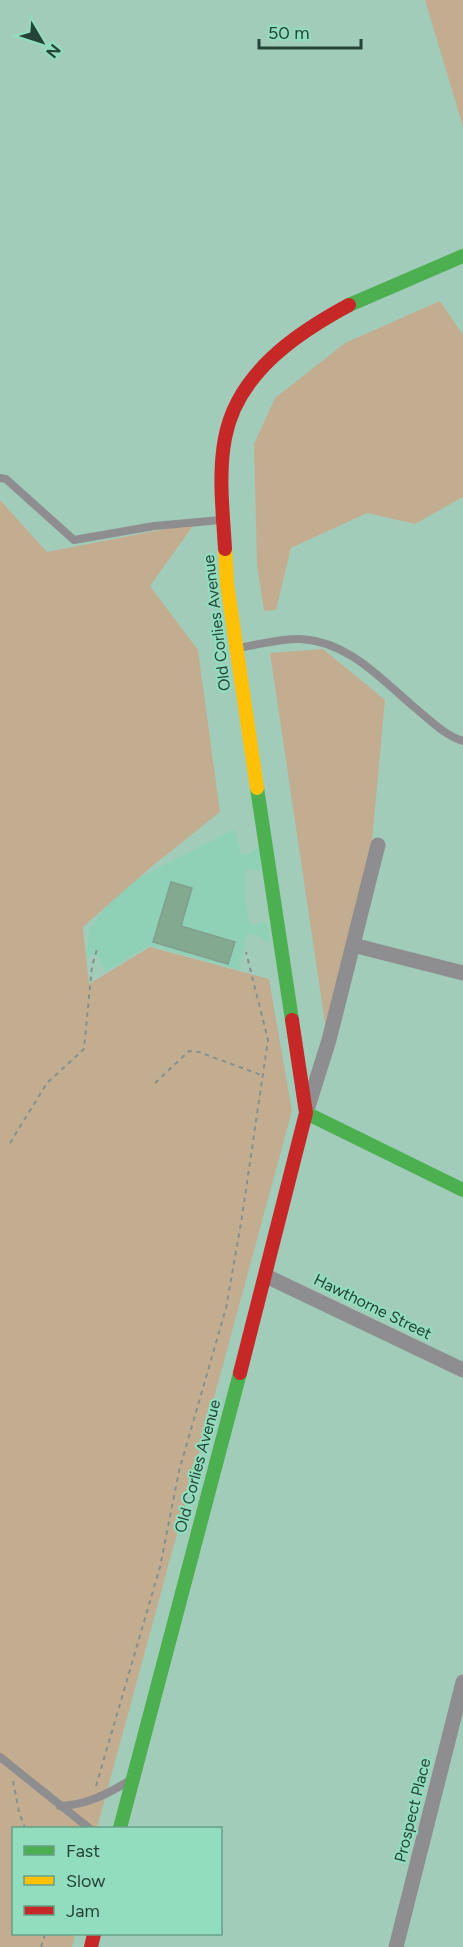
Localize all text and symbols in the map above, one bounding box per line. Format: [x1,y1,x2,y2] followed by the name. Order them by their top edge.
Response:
[12,12,72,72] north arrow
[259,12,361,50] scale bar
[268,22,310,44] text: 50 m
[42,40,65,62] text: N
[199,554,234,692] street label: Old Corlies Avenue
[311,1270,435,1343] street label: Hawthorne Street
[171,1397,224,1535] street label: Old Corlies Avenue
[390,1756,435,1864] street label: Prospect Place
[12,1827,222,1935] legend
[66,1840,100,1862] text: Fast
[66,1870,105,1892] text: Slow
[66,1900,100,1922] text: Jam

